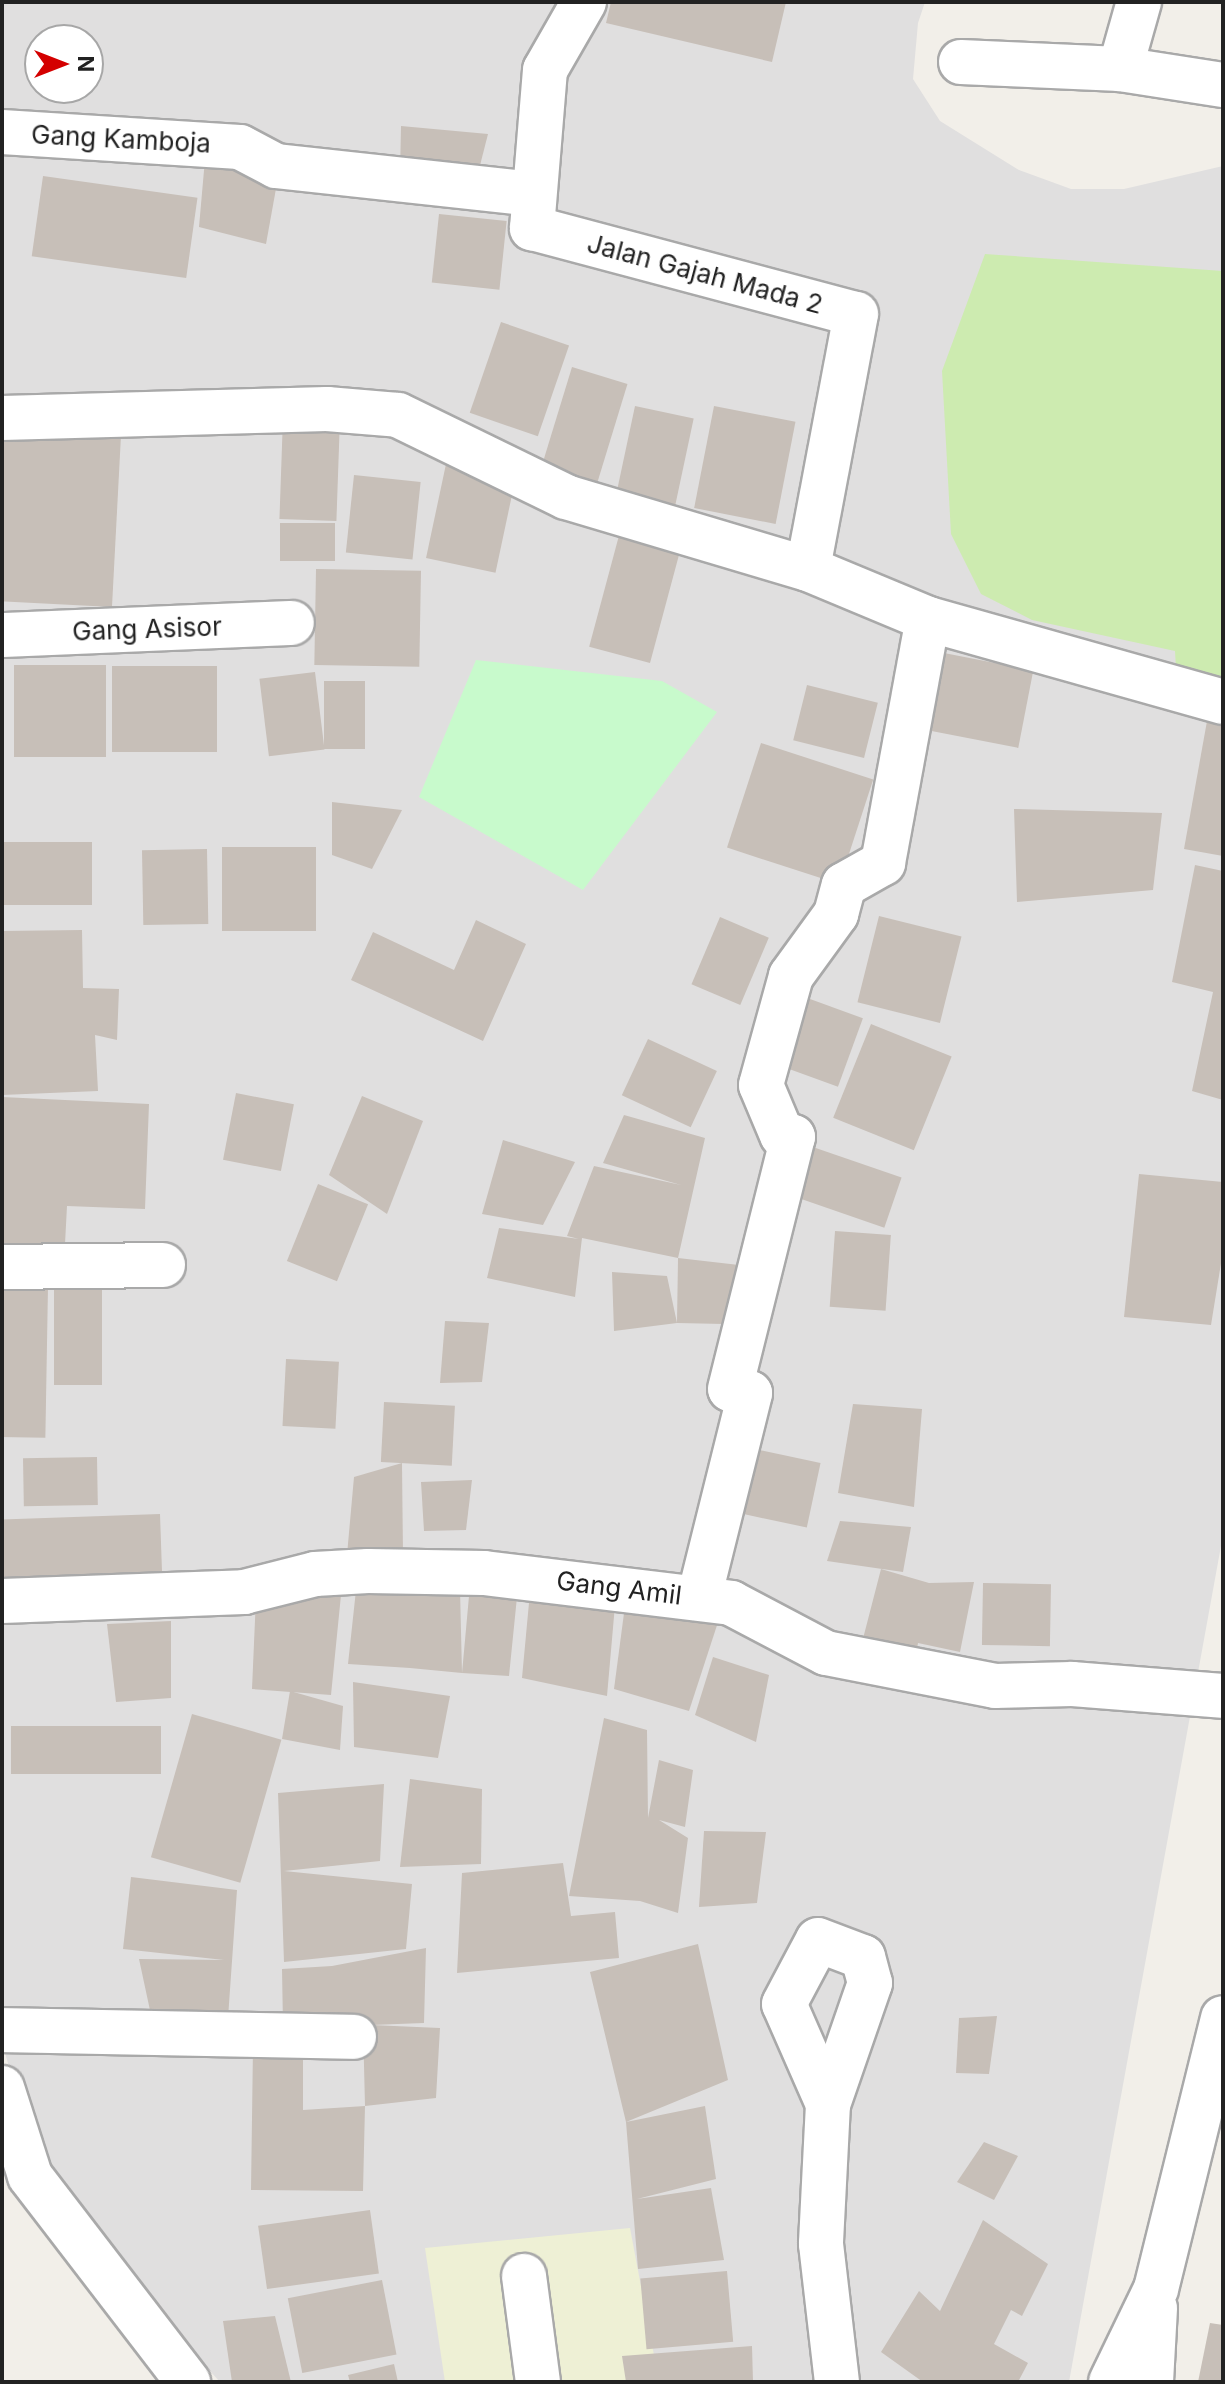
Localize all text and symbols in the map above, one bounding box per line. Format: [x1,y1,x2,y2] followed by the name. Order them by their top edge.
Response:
[24,24,104,104] north arrow
[73,56,99,72] text: N
[30,119,212,159] street label: Gang Kamboja
[584,228,826,320] street label: Jalan Gajah Mada 2
[72,611,222,647] street label: Gang Asisor
[555,1565,683,1611] street label: Gang Amil

